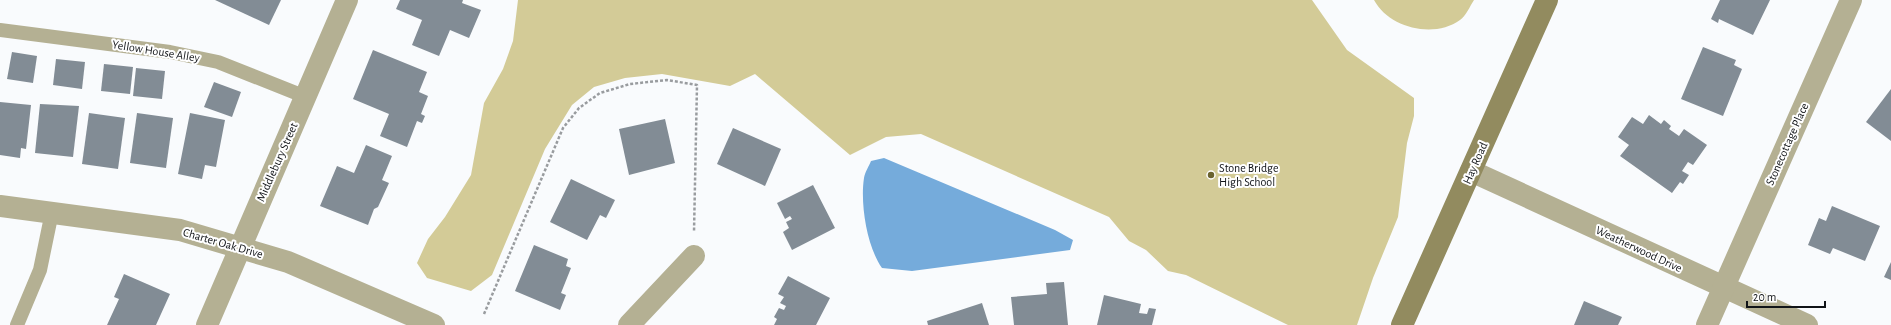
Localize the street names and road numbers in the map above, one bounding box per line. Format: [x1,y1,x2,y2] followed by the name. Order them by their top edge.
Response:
[111,38,201,65] street label: Yellow House Alley
[1763,101,1811,187] street label: Stonecottage Place
[254,121,301,204] street label: Middlebury Street
[1461,140,1490,186] street label: Hay Road
[1594,224,1684,274] street label: Weatherwood Drive
[182,226,264,260] street label: Charter Oak Drive

